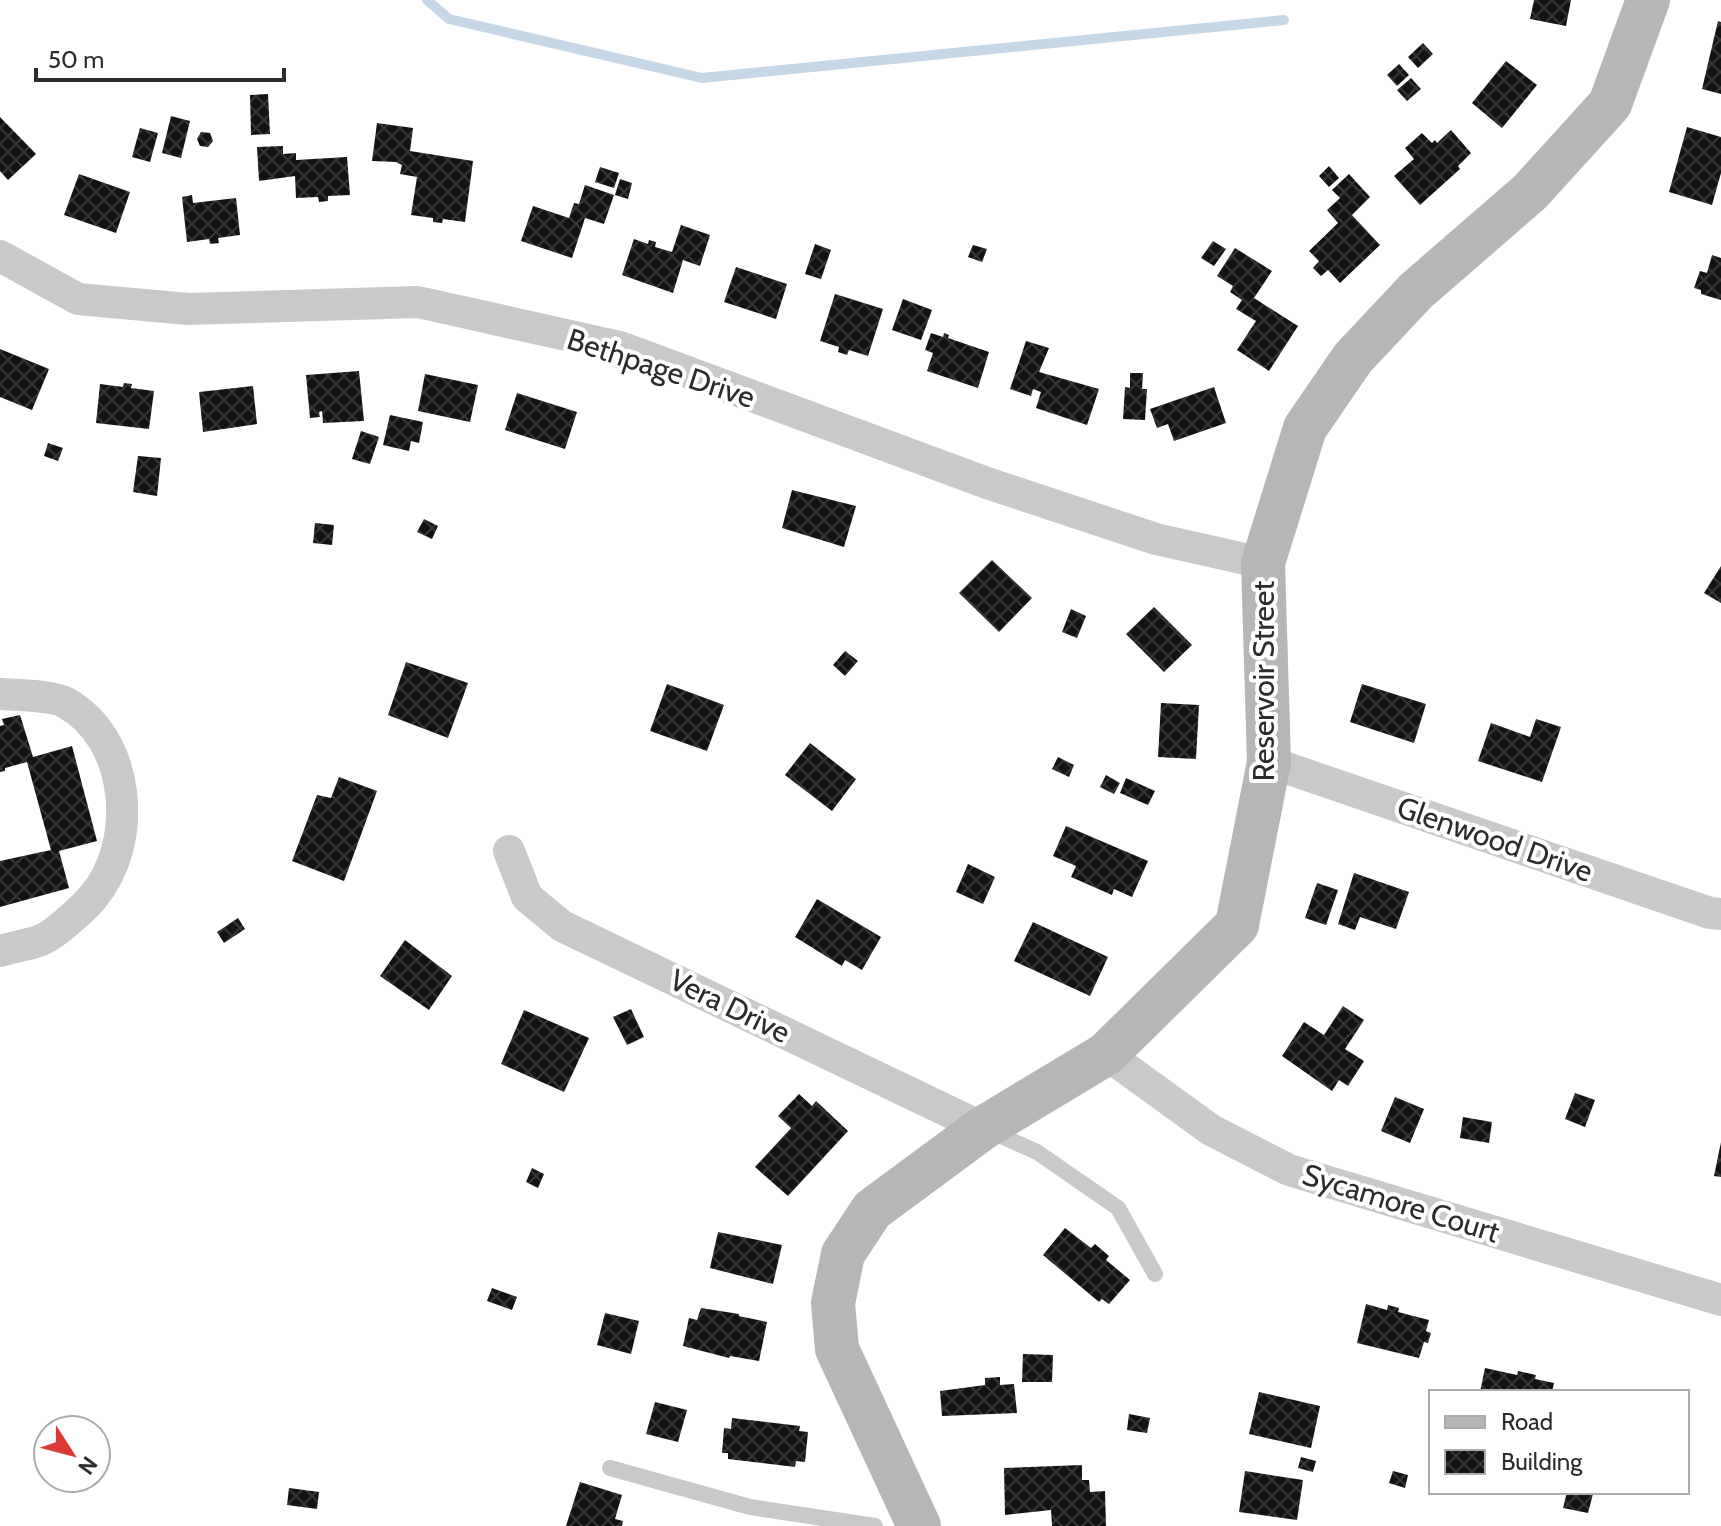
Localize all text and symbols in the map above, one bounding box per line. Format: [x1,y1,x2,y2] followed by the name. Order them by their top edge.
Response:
[36,32,284,82] scale bar
[48,45,104,74] text: 50 m
[563,320,759,416] street label: Bethpage Drive
[1245,581,1282,781] street label: Reservoir Street
[1392,788,1598,890] street label: Glenwood Drive
[664,961,796,1051] street label: Vera Drive
[1298,1156,1504,1250] street label: Sycamore Court
[1429,1390,1689,1494] legend
[1501,1407,1553,1436] text: Road
[32,1414,112,1494] north arrow
[1501,1447,1583,1476] text: Building
[72,1451,103,1480] text: N

